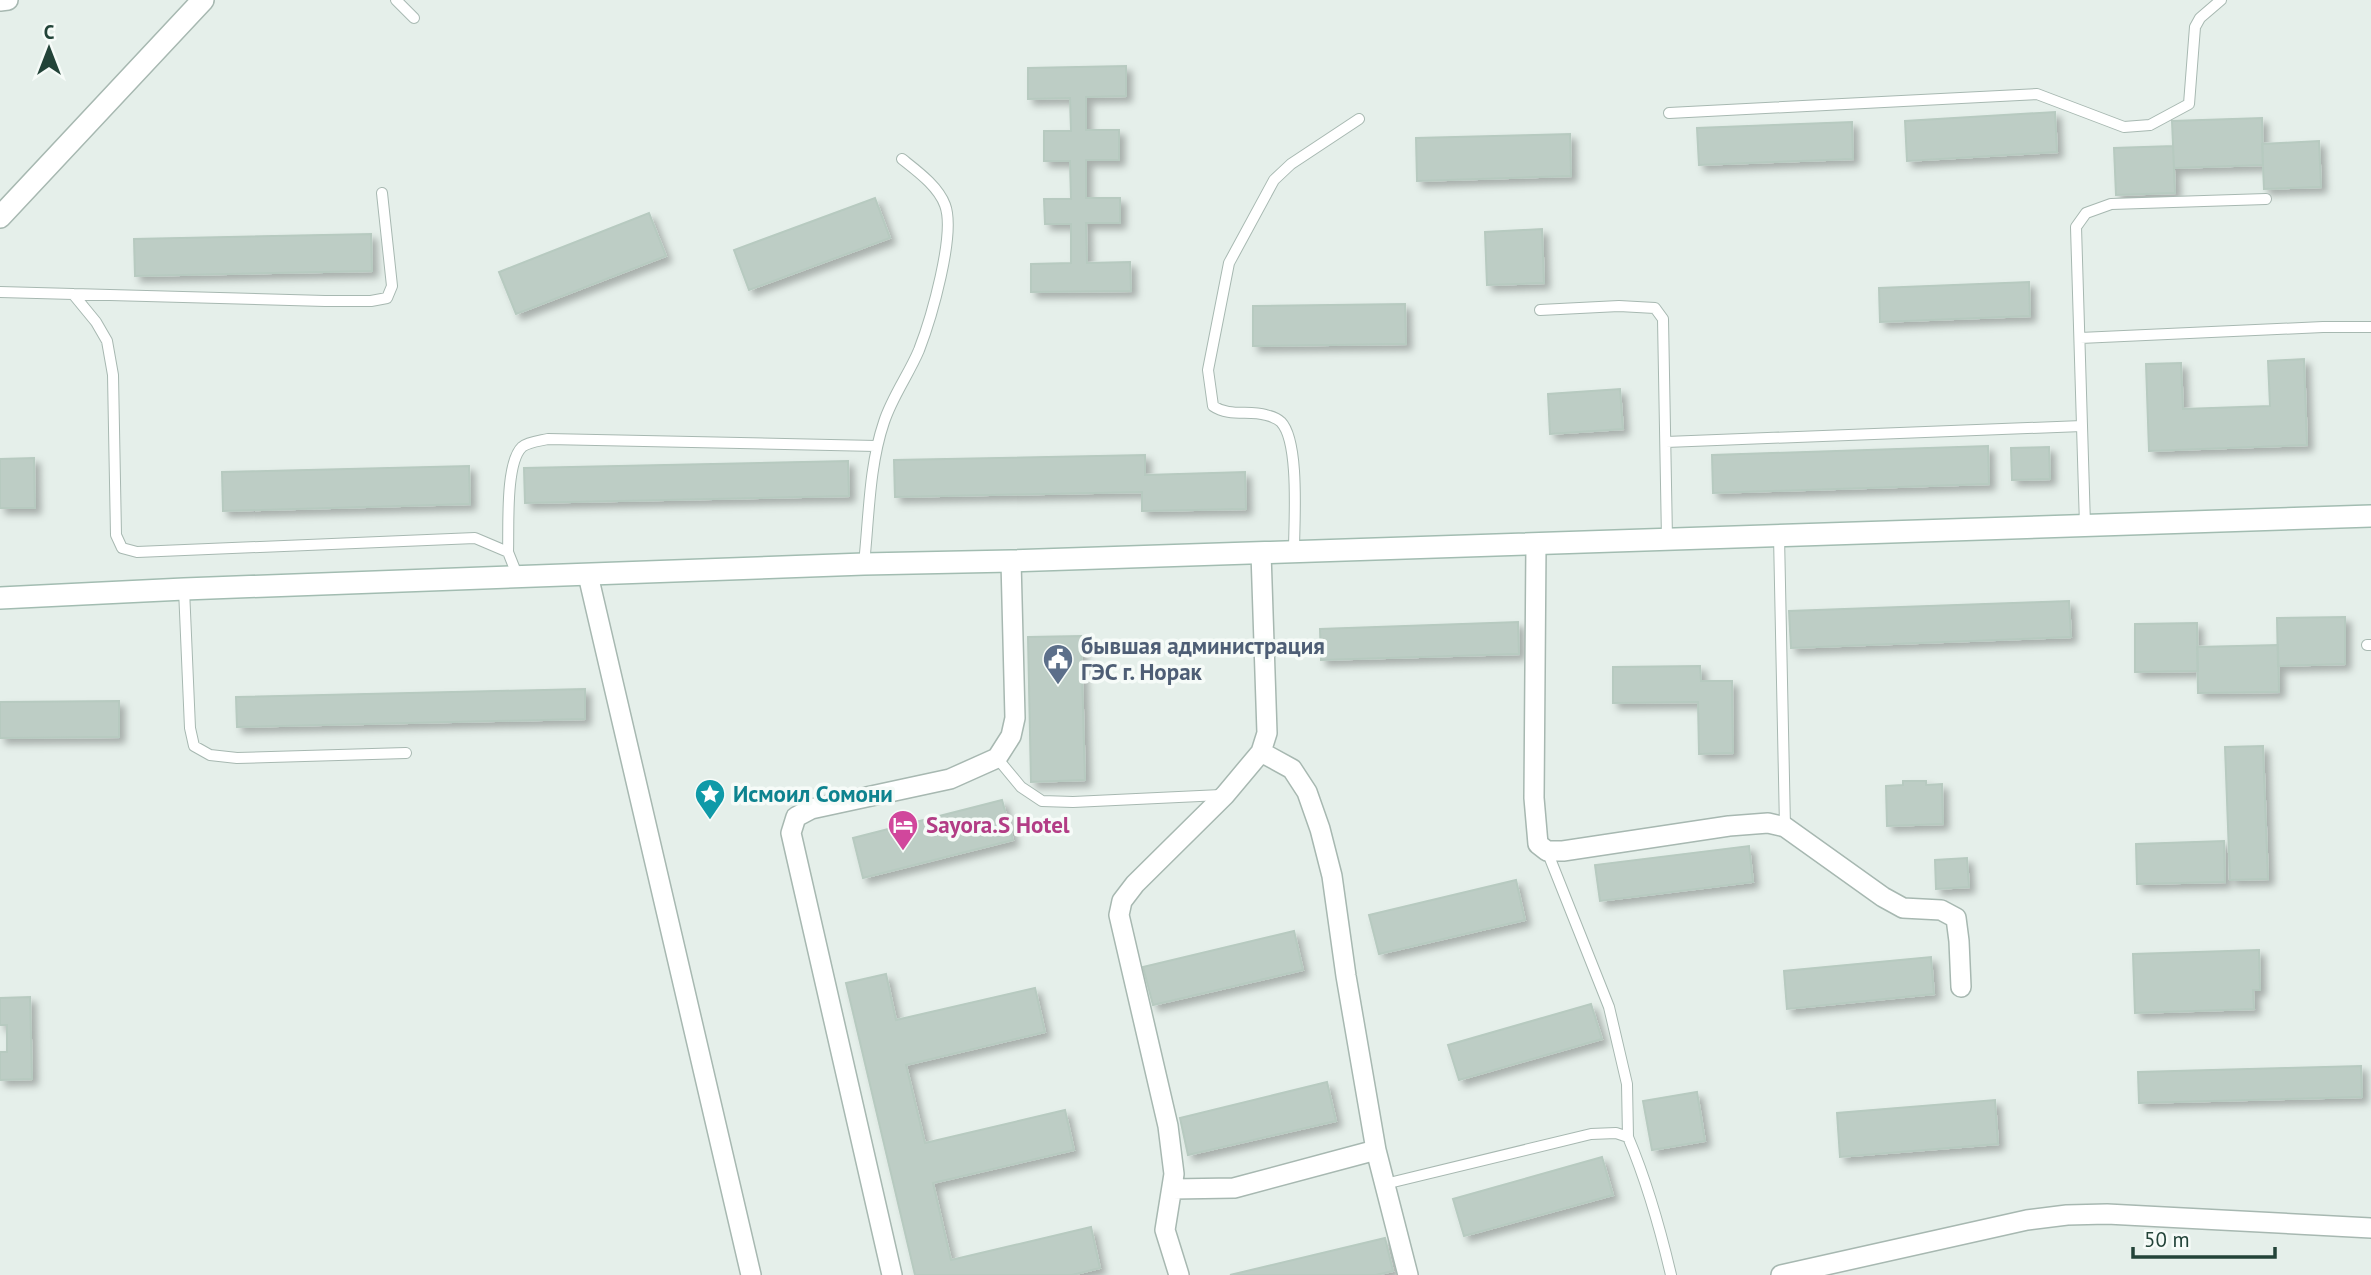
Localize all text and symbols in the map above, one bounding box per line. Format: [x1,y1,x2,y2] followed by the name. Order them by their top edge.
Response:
[14,14,84,84] north arrow
[44,20,55,44] text: С
[1081,631,1325,686] place label: бывшая администрация ГЭС г. Норак
[1041,642,1075,686] public building icon: бывшая администрация ГЭС г. Норак
[693,777,727,821] place icon: Исмоил Сомони
[733,779,893,808] place label: Исмоил Сомони
[886,808,920,852] hotel icon: Sayora.S Hotel
[926,810,1070,839] place label: Sayora.S Hotel
[2133,1216,2275,1260] scale bar
[2144,1226,2190,1253] text: 50 m

